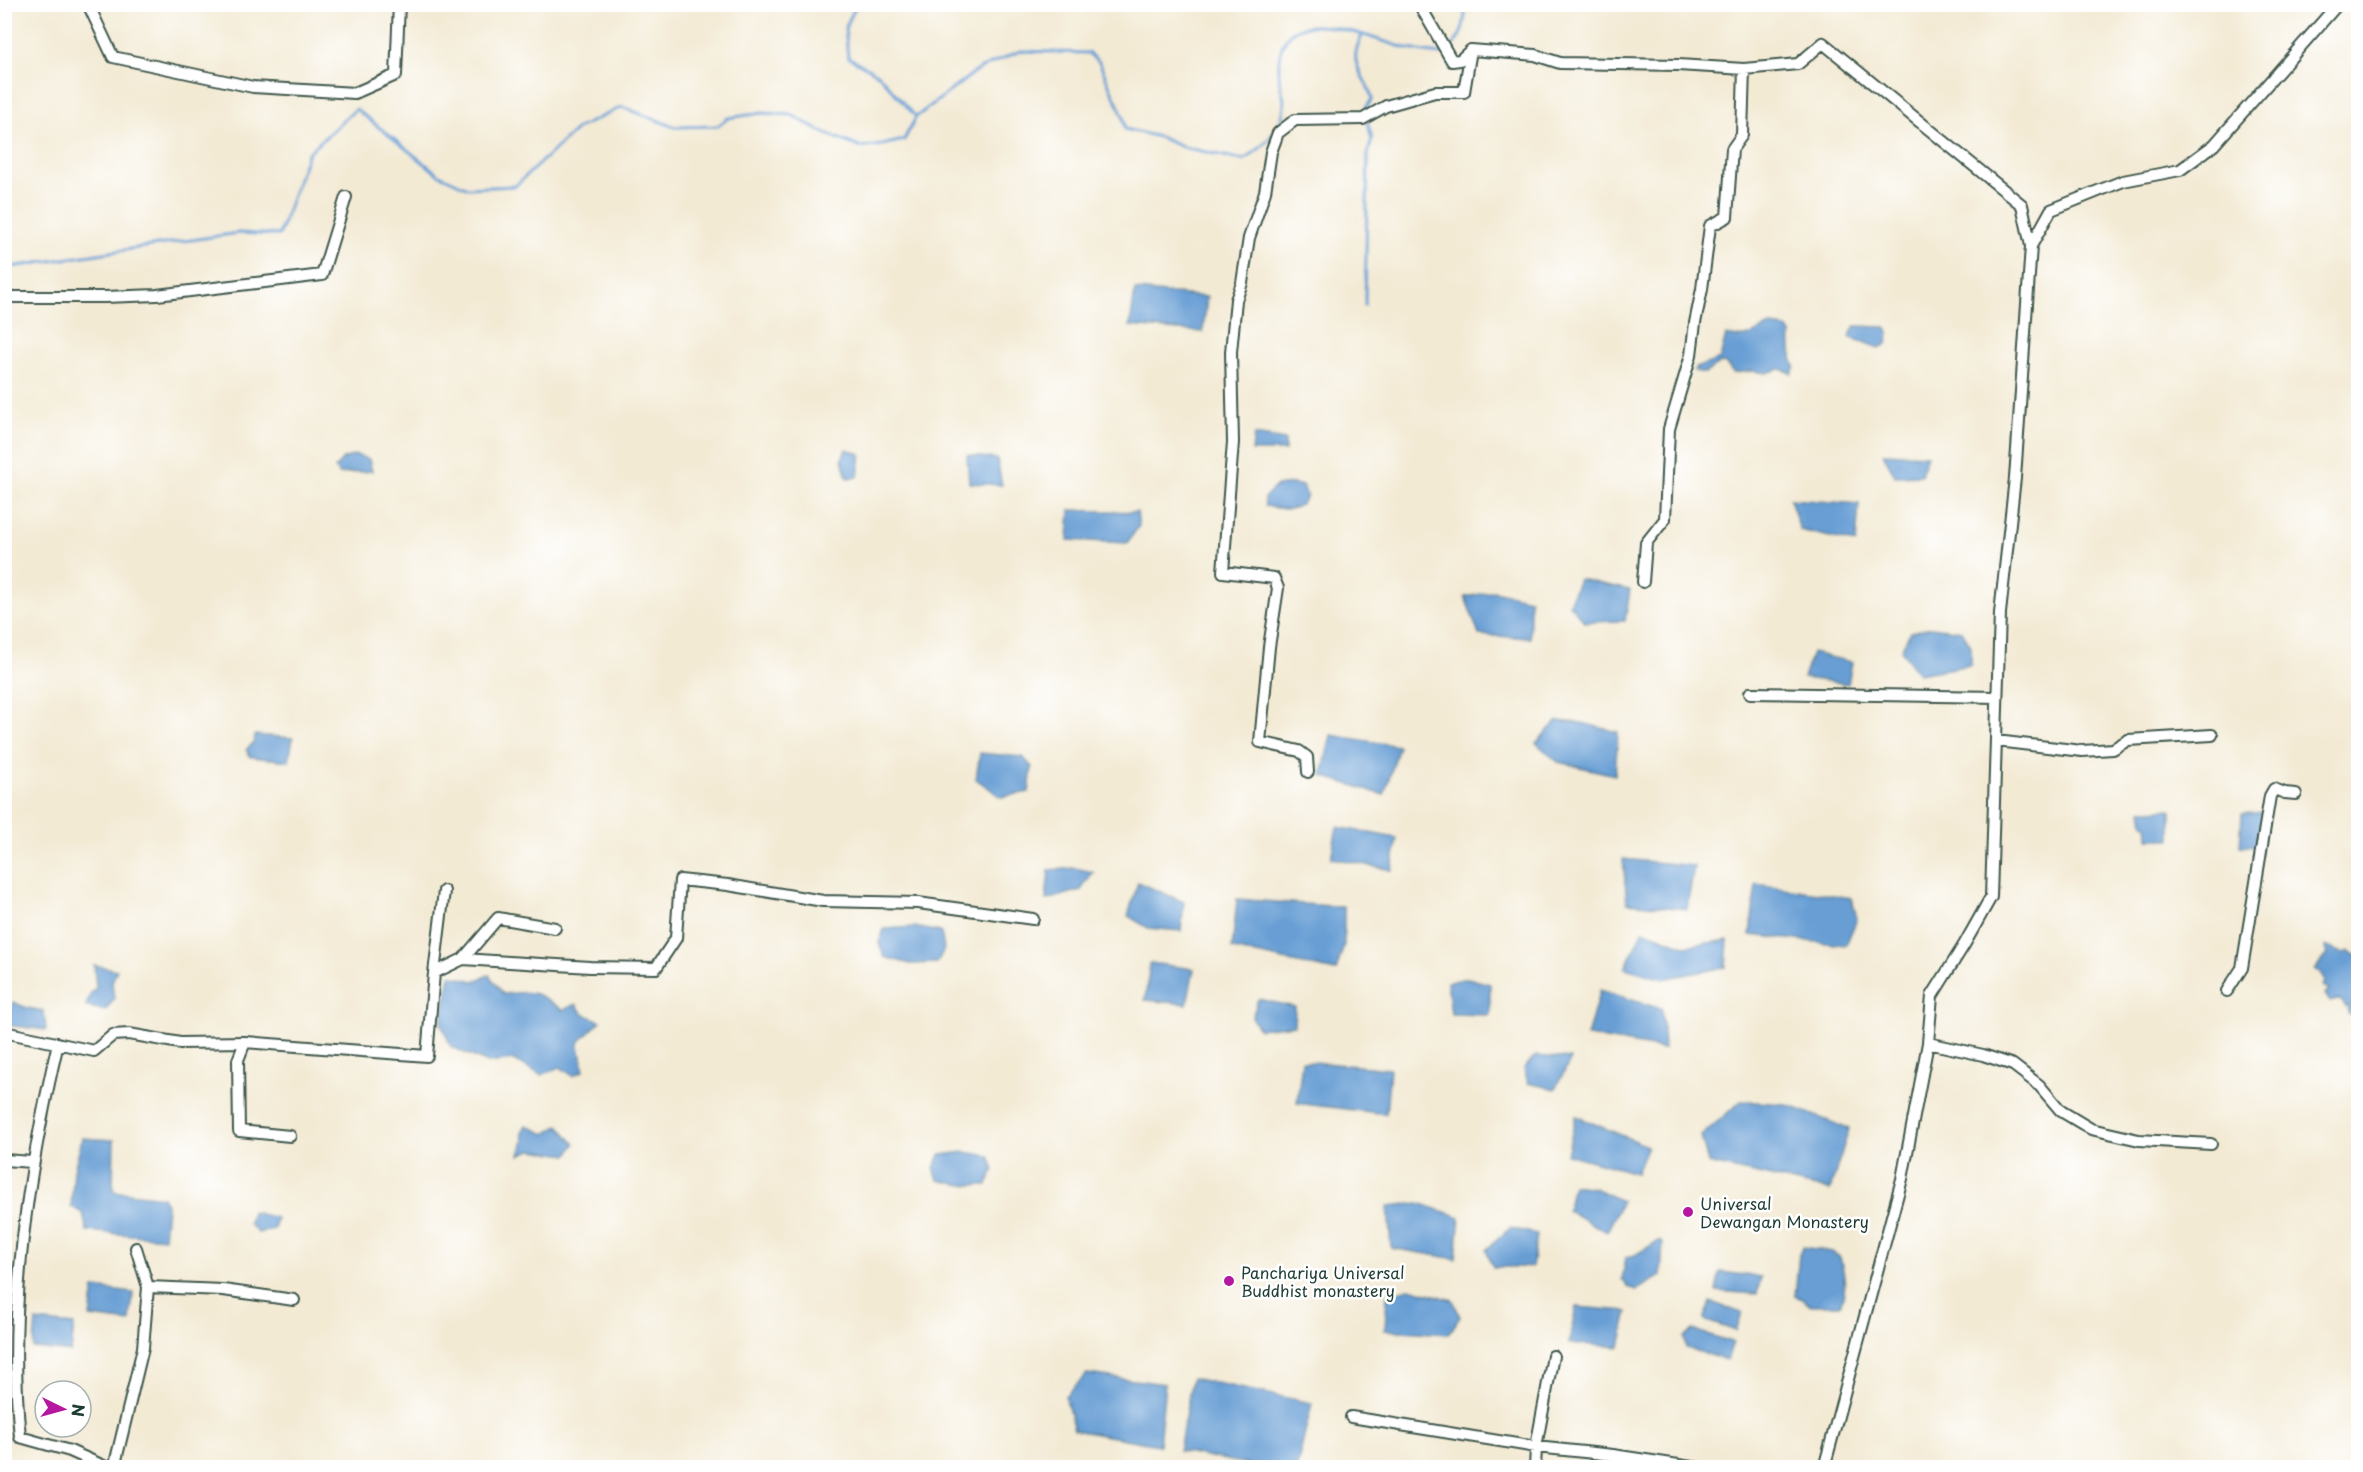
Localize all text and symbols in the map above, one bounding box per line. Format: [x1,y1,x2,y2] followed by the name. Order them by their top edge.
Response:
[1700,1191,1869,1233] place label: Universal Dewangan Monastery
[1681,1205,1695,1219] marker: Universal Dewangan Monastery
[1241,1260,1405,1302] place label: Panchariya Universal Buddhist monastery
[1222,1274,1236,1288] marker: Panchariya Universal Buddhist monastery
[33,1379,93,1439] north arrow
[66,1403,91,1418] text: N

